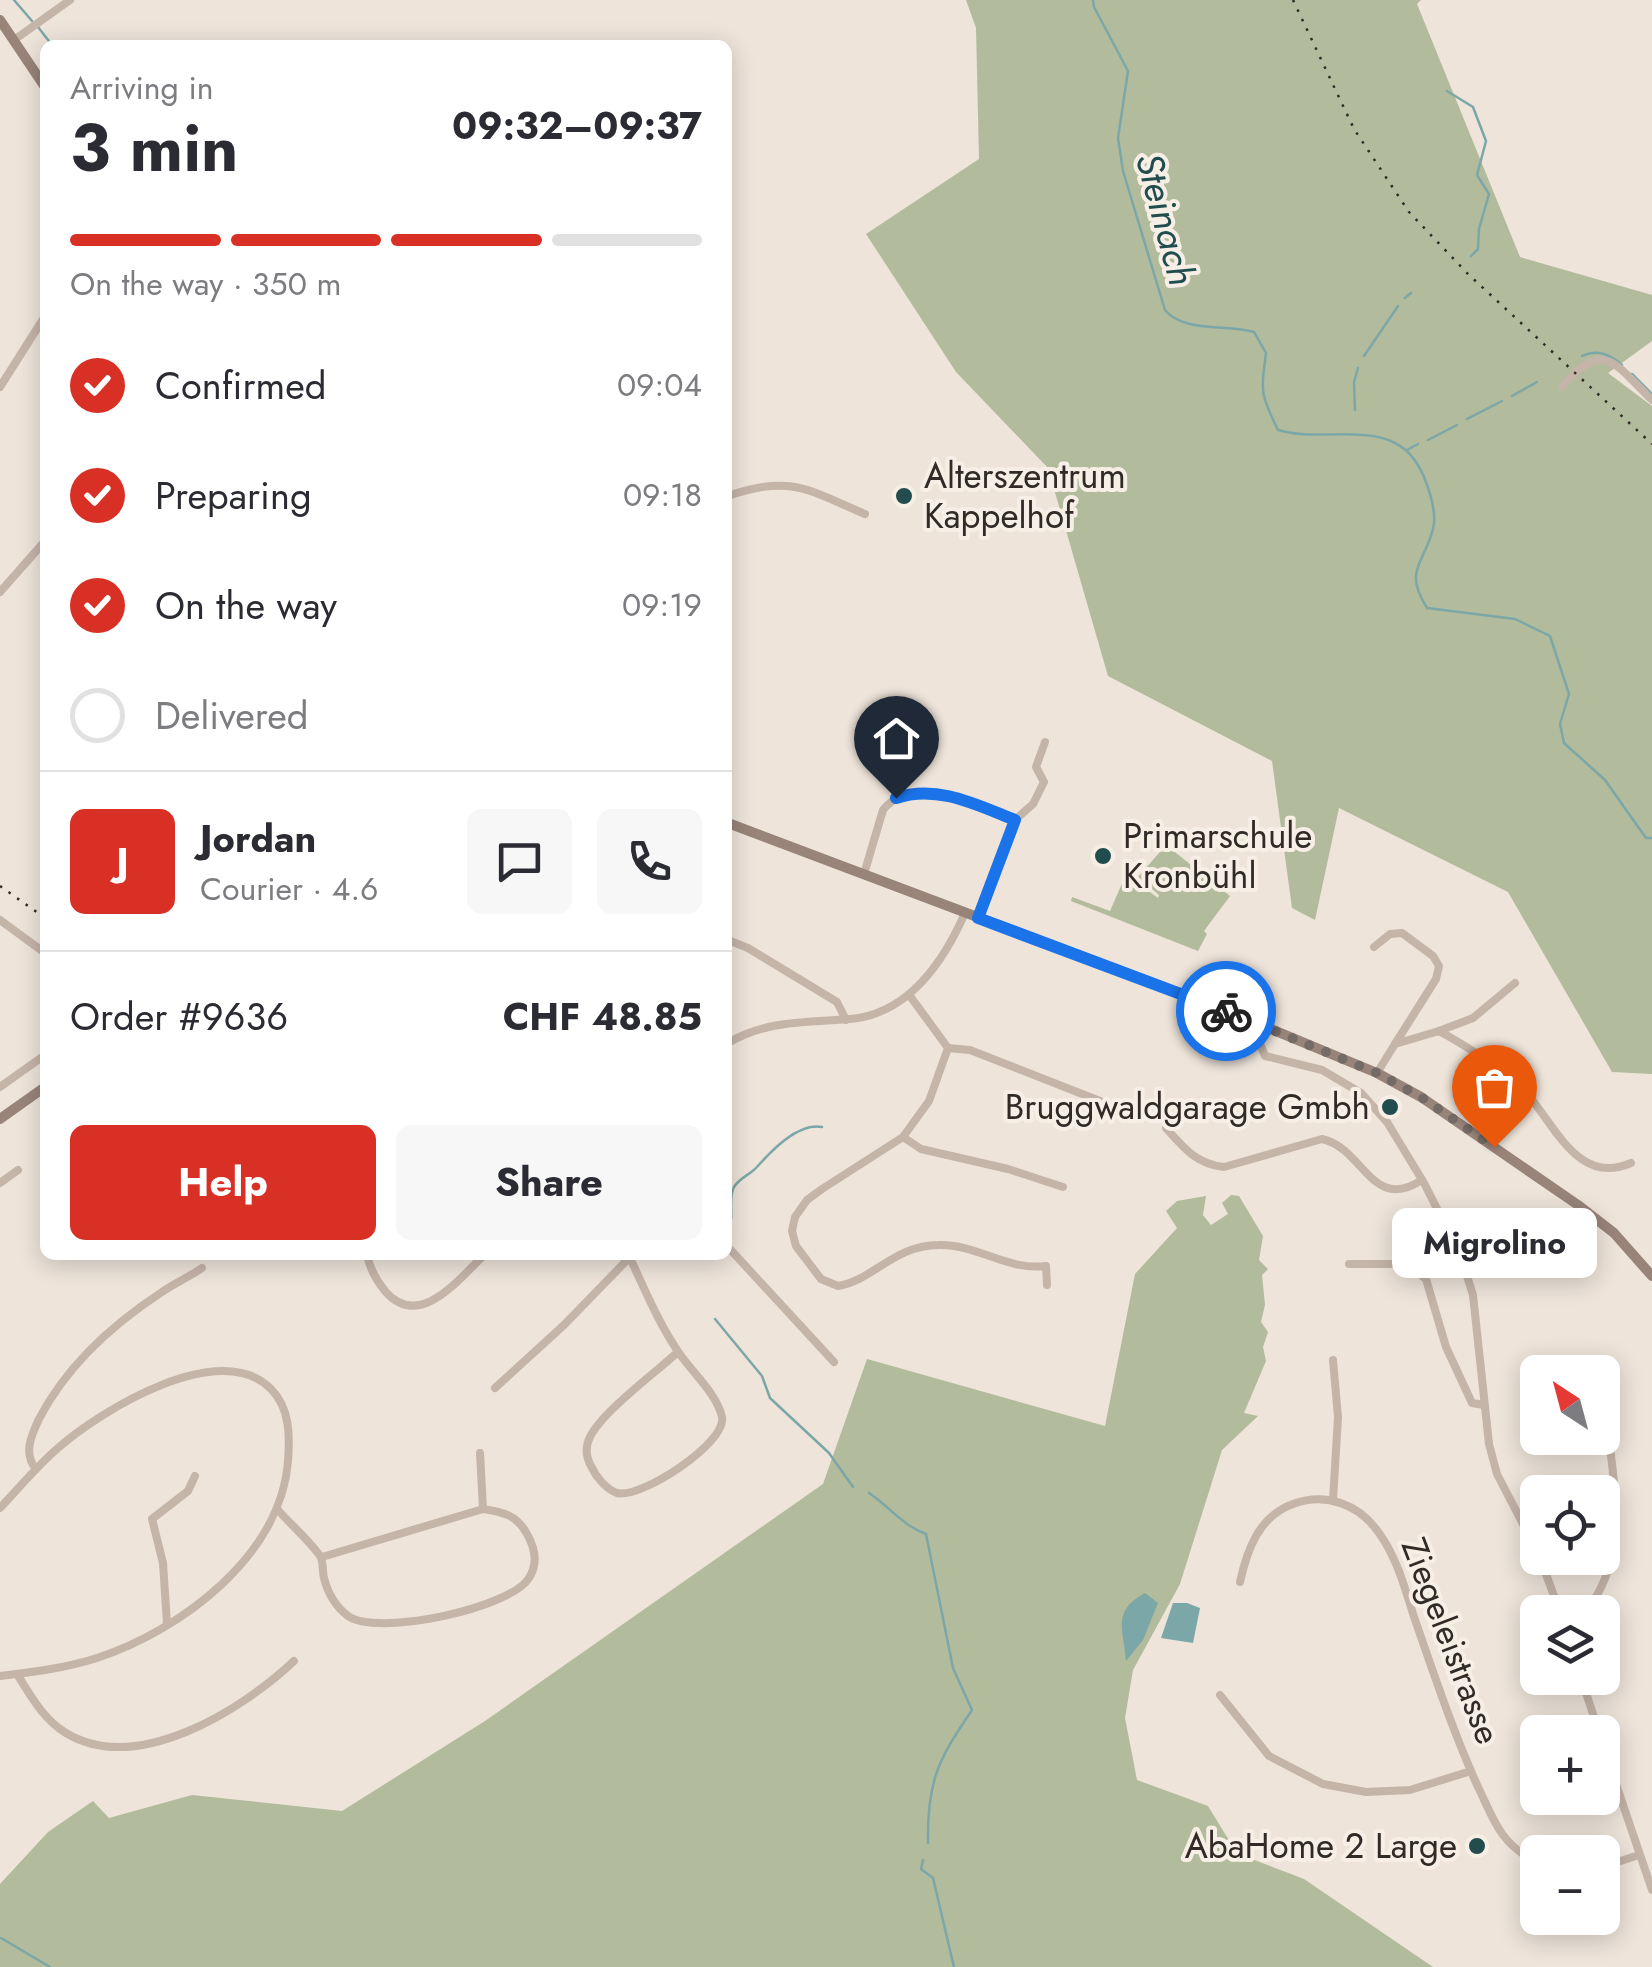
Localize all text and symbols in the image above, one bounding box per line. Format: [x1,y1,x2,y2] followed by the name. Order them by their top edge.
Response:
[70,65,214,111] text: Arriving in
[452,98,702,153] text: 09:32–09:37
[70,101,238,195] text: 3 min
[1122,147,1210,291] water label: Steinach
[70,261,341,307] text: On the way · 350 m
[70,358,125,413] icon: check
[155,358,326,413] text: Confirmed
[617,362,702,408] text: 09:04
[924,451,1126,541] place label: Alterszentrum Kappelhof
[70,468,125,523] icon: check
[155,468,312,523] text: Preparing
[623,472,702,518] text: 09:18
[893,485,915,507] marker: Alterszentrum Kappelhof
[70,578,125,633] icon: check
[155,578,337,633] text: On the way
[622,582,702,628] text: 09:19
[155,688,308,743] text: Delivered
[854,696,939,799] pin
[869,711,924,766] icon: home
[467,809,572,914] button: chat
[597,809,702,914] button: phone
[200,811,316,866] text: Jordan
[1123,811,1312,901] place label: Primarschule Kronbühl
[116,834,129,889] text: J
[1092,845,1114,867] marker: Primarschule Kronbühl
[200,866,378,912] text: Courier · 4.6
[1176,961,1276,1061] courier
[1199,984,1254,1039] icon: bike
[70,989,288,1044] text: Order #9636
[503,989,702,1044] text: CHF 48.85
[1452,1045,1537,1148] pin
[1467,1060,1522,1115] icon: bag
[1005,1082,1370,1132] place label: Bruggwaldgarage Gmbh
[1379,1096,1401,1118] marker: Bruggwaldgarage Gmbh
[70,1125,376,1240] button: Help
[396,1125,702,1240] button: Share
[1392,1207,1596,1277] callout: Migrolino
[1423,1220,1566,1266] text: Migrolino
[1520,1355,1620,1455] north arrow
[1520,1355,1620,1935] map controls
[1520,1475,1620,1575] button: locate
[1389,1531,1513,1751] street label: Ziegeleistrasse
[1520,1595,1620,1695] button: layers
[1520,1715,1620,1815] button: +
[1185,1821,1457,1871] place label: AbaHome 2 Large
[1466,1835,1488,1857] marker: AbaHome 2 Large
[1520,1835,1620,1935] button: −

